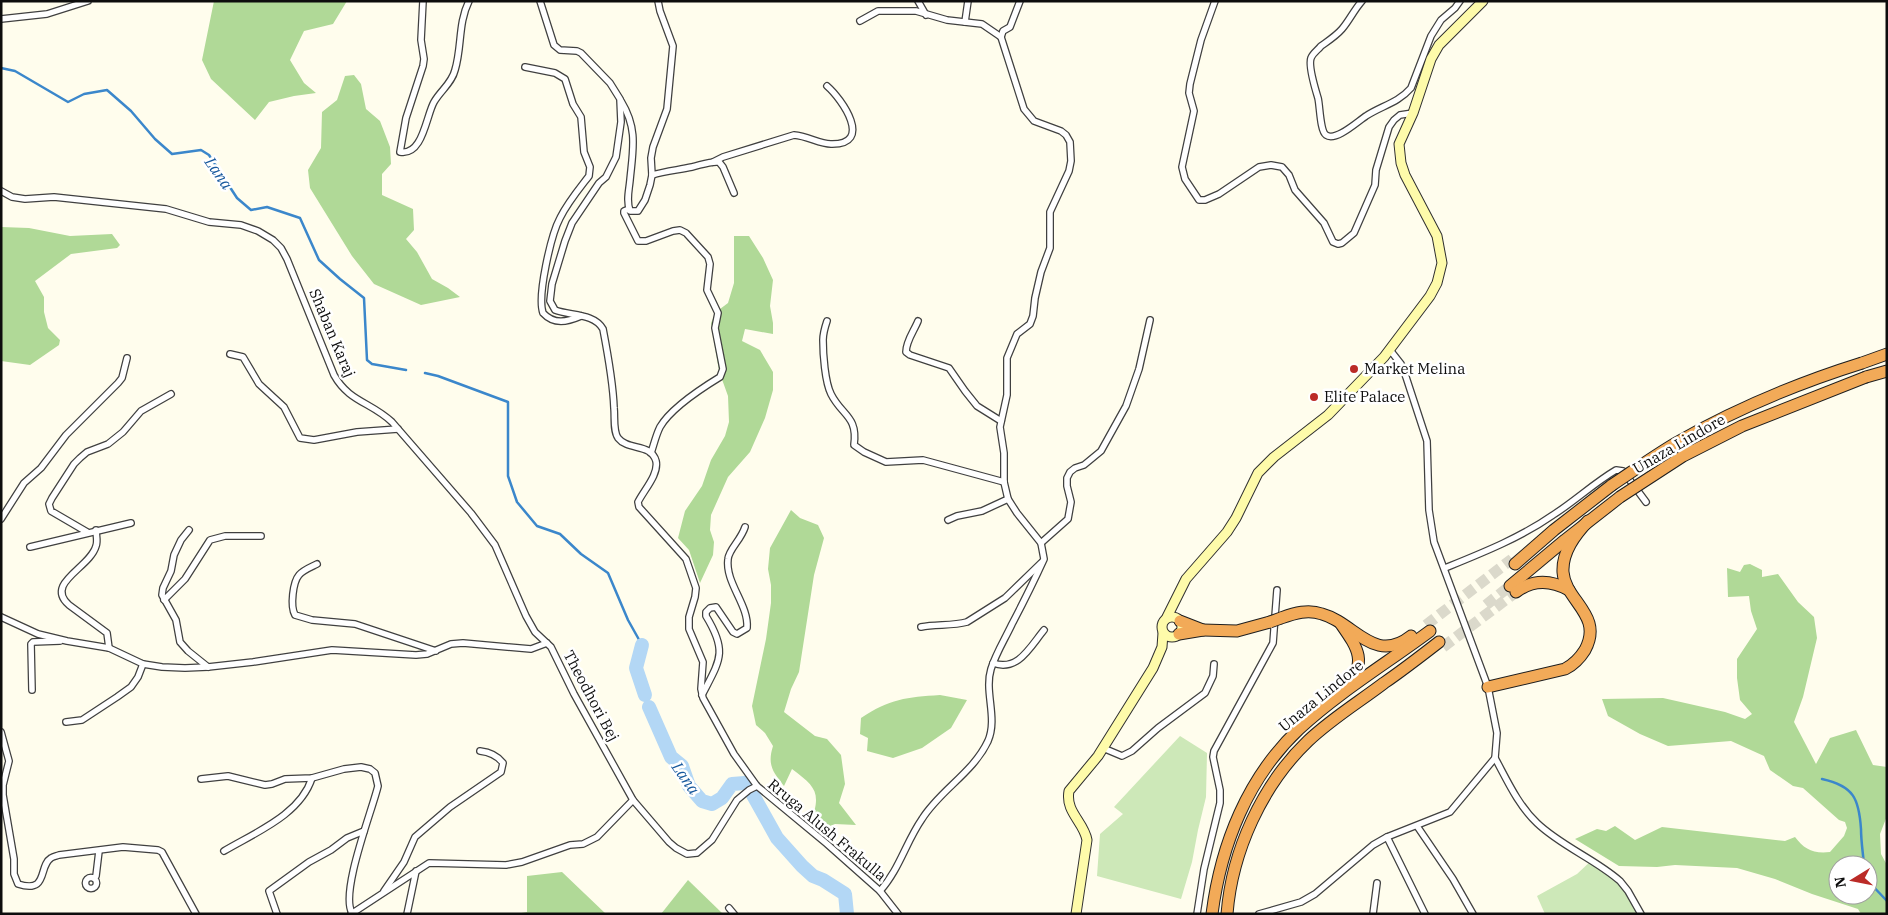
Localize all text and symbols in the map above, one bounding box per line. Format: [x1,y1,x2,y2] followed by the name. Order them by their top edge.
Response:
[200,152,237,193] water label: Lana
[305,286,360,380] street label: Shaban Karaj
[1364,359,1465,378] place label: Market Melina
[1348,363,1360,375] marker: Market Melina
[1324,387,1405,406] place label: Elite Palace
[1308,391,1320,403] marker: Elite Palace
[1629,409,1728,478] street label: Unaza Lindore
[560,647,623,744] street label: Theodhori Bej
[1274,656,1367,736] street label: Unaza Lindore
[667,757,704,798] water label: Lana
[764,774,891,885] street label: Rruga Alush Frakulla
[1828,855,1878,905] north arrow
[1830,875,1850,889] text: N

